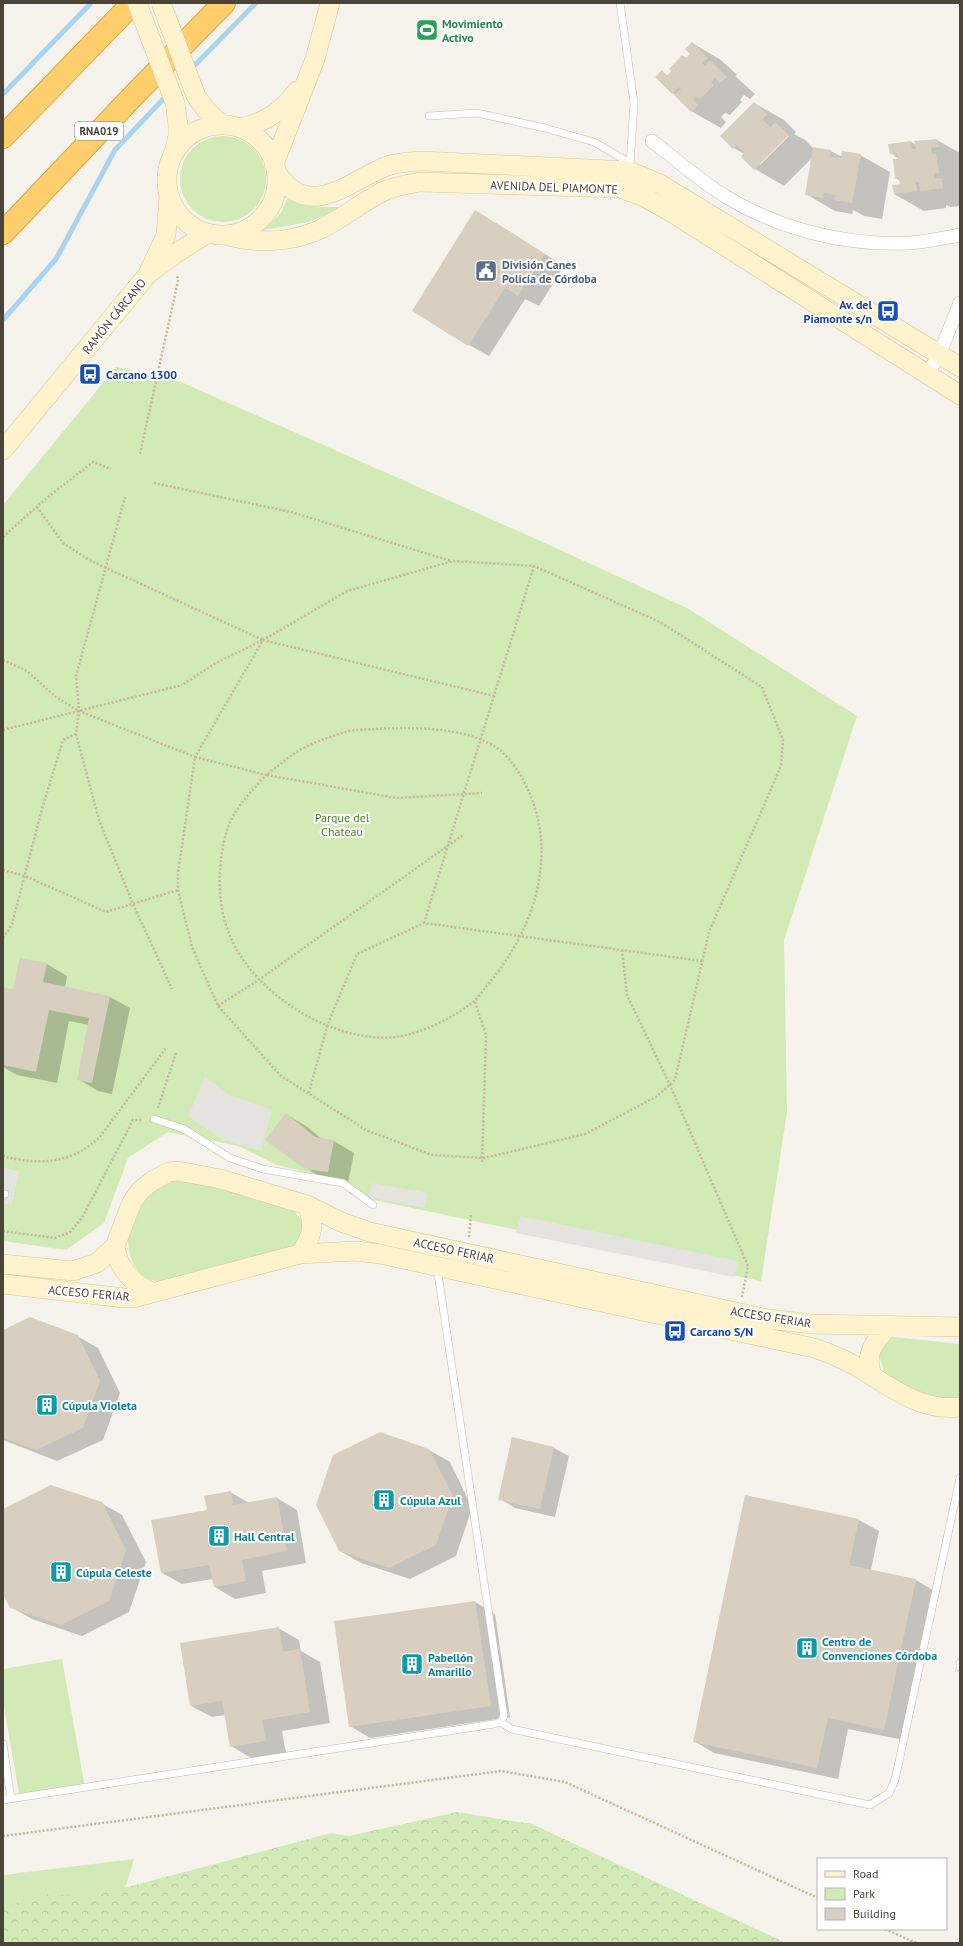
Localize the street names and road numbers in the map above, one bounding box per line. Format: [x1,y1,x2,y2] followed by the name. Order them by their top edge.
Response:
[75,122,123,140] road number: RNA019
[490,177,618,197] street label: AVENIDA DEL PIAMONTE
[79,275,149,357] street label: RAMÓN CÁRCANO
[412,1234,496,1266] street label: ACCESO FERIAR
[48,1282,130,1304] street label: ACCESO FERIAR
[729,1303,813,1331] street label: ACCESO FERIAR

